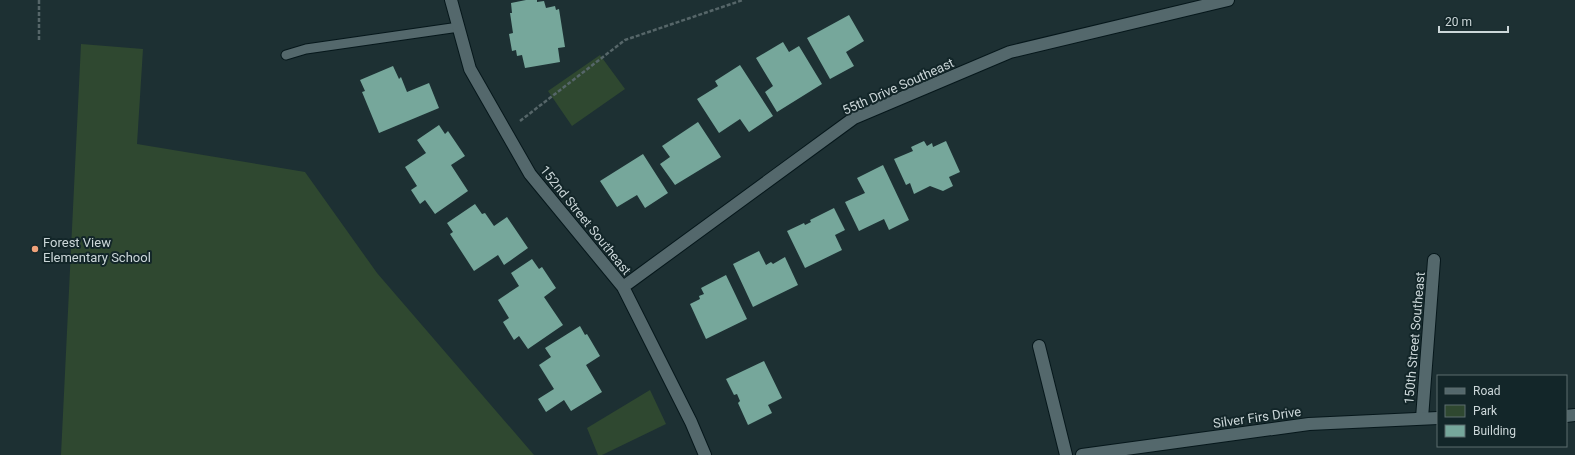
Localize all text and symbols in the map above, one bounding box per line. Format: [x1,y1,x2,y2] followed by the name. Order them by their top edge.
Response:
[1439,8,1508,34] scale bar
[1445,15,1472,29] text: 20 m
[840,55,956,118] street label: 55th Drive Southeast
[537,163,634,278] street label: 152nd Street Southeast
[43,235,151,265] place label: Forest View Elementary School
[30,244,40,254] marker: Forest View Elementary School
[1401,271,1428,405] street label: 150th Street Southeast
[1437,375,1567,447] legend
[1473,384,1501,398] text: Road
[1212,404,1302,431] street label: Silver Firs Drive
[1473,404,1498,418] text: Park
[1473,424,1516,438] text: Building

